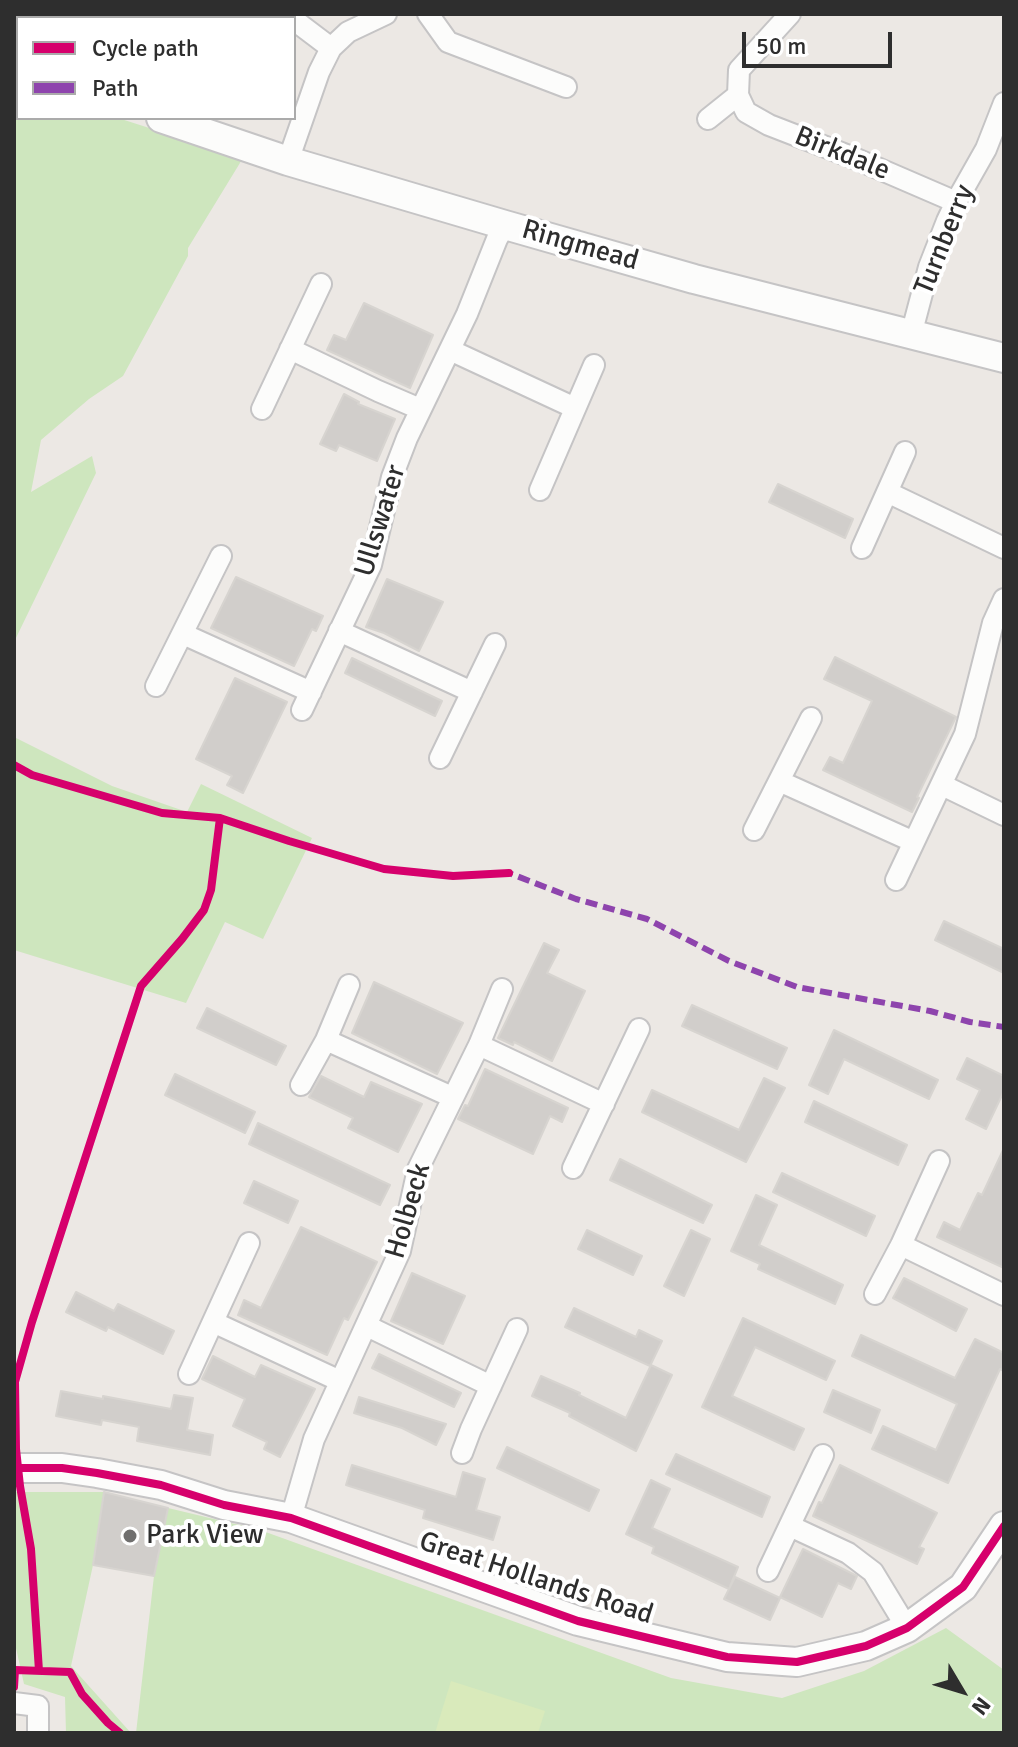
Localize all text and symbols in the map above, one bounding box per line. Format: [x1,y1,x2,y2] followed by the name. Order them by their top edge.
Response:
[16,16,296,120] legend
[746,16,896,66] scale bar
[756,31,806,61] text: 50 m
[92,33,199,63] text: Cycle path
[92,73,138,103] text: Path
[790,120,894,188] street label: Birkdale
[908,180,982,300] street label: Turnberry
[518,213,642,279] street label: Ringmead
[348,461,414,581] street label: Ullswater
[379,1159,439,1263] street label: Holbeck
[146,1519,264,1553] place label: Park View
[415,1525,657,1633] street label: Great Hollands Road
[121,1527,139,1545] marker: Park View
[922,1651,1002,1731] north arrow
[966,1692,997,1720] text: N

